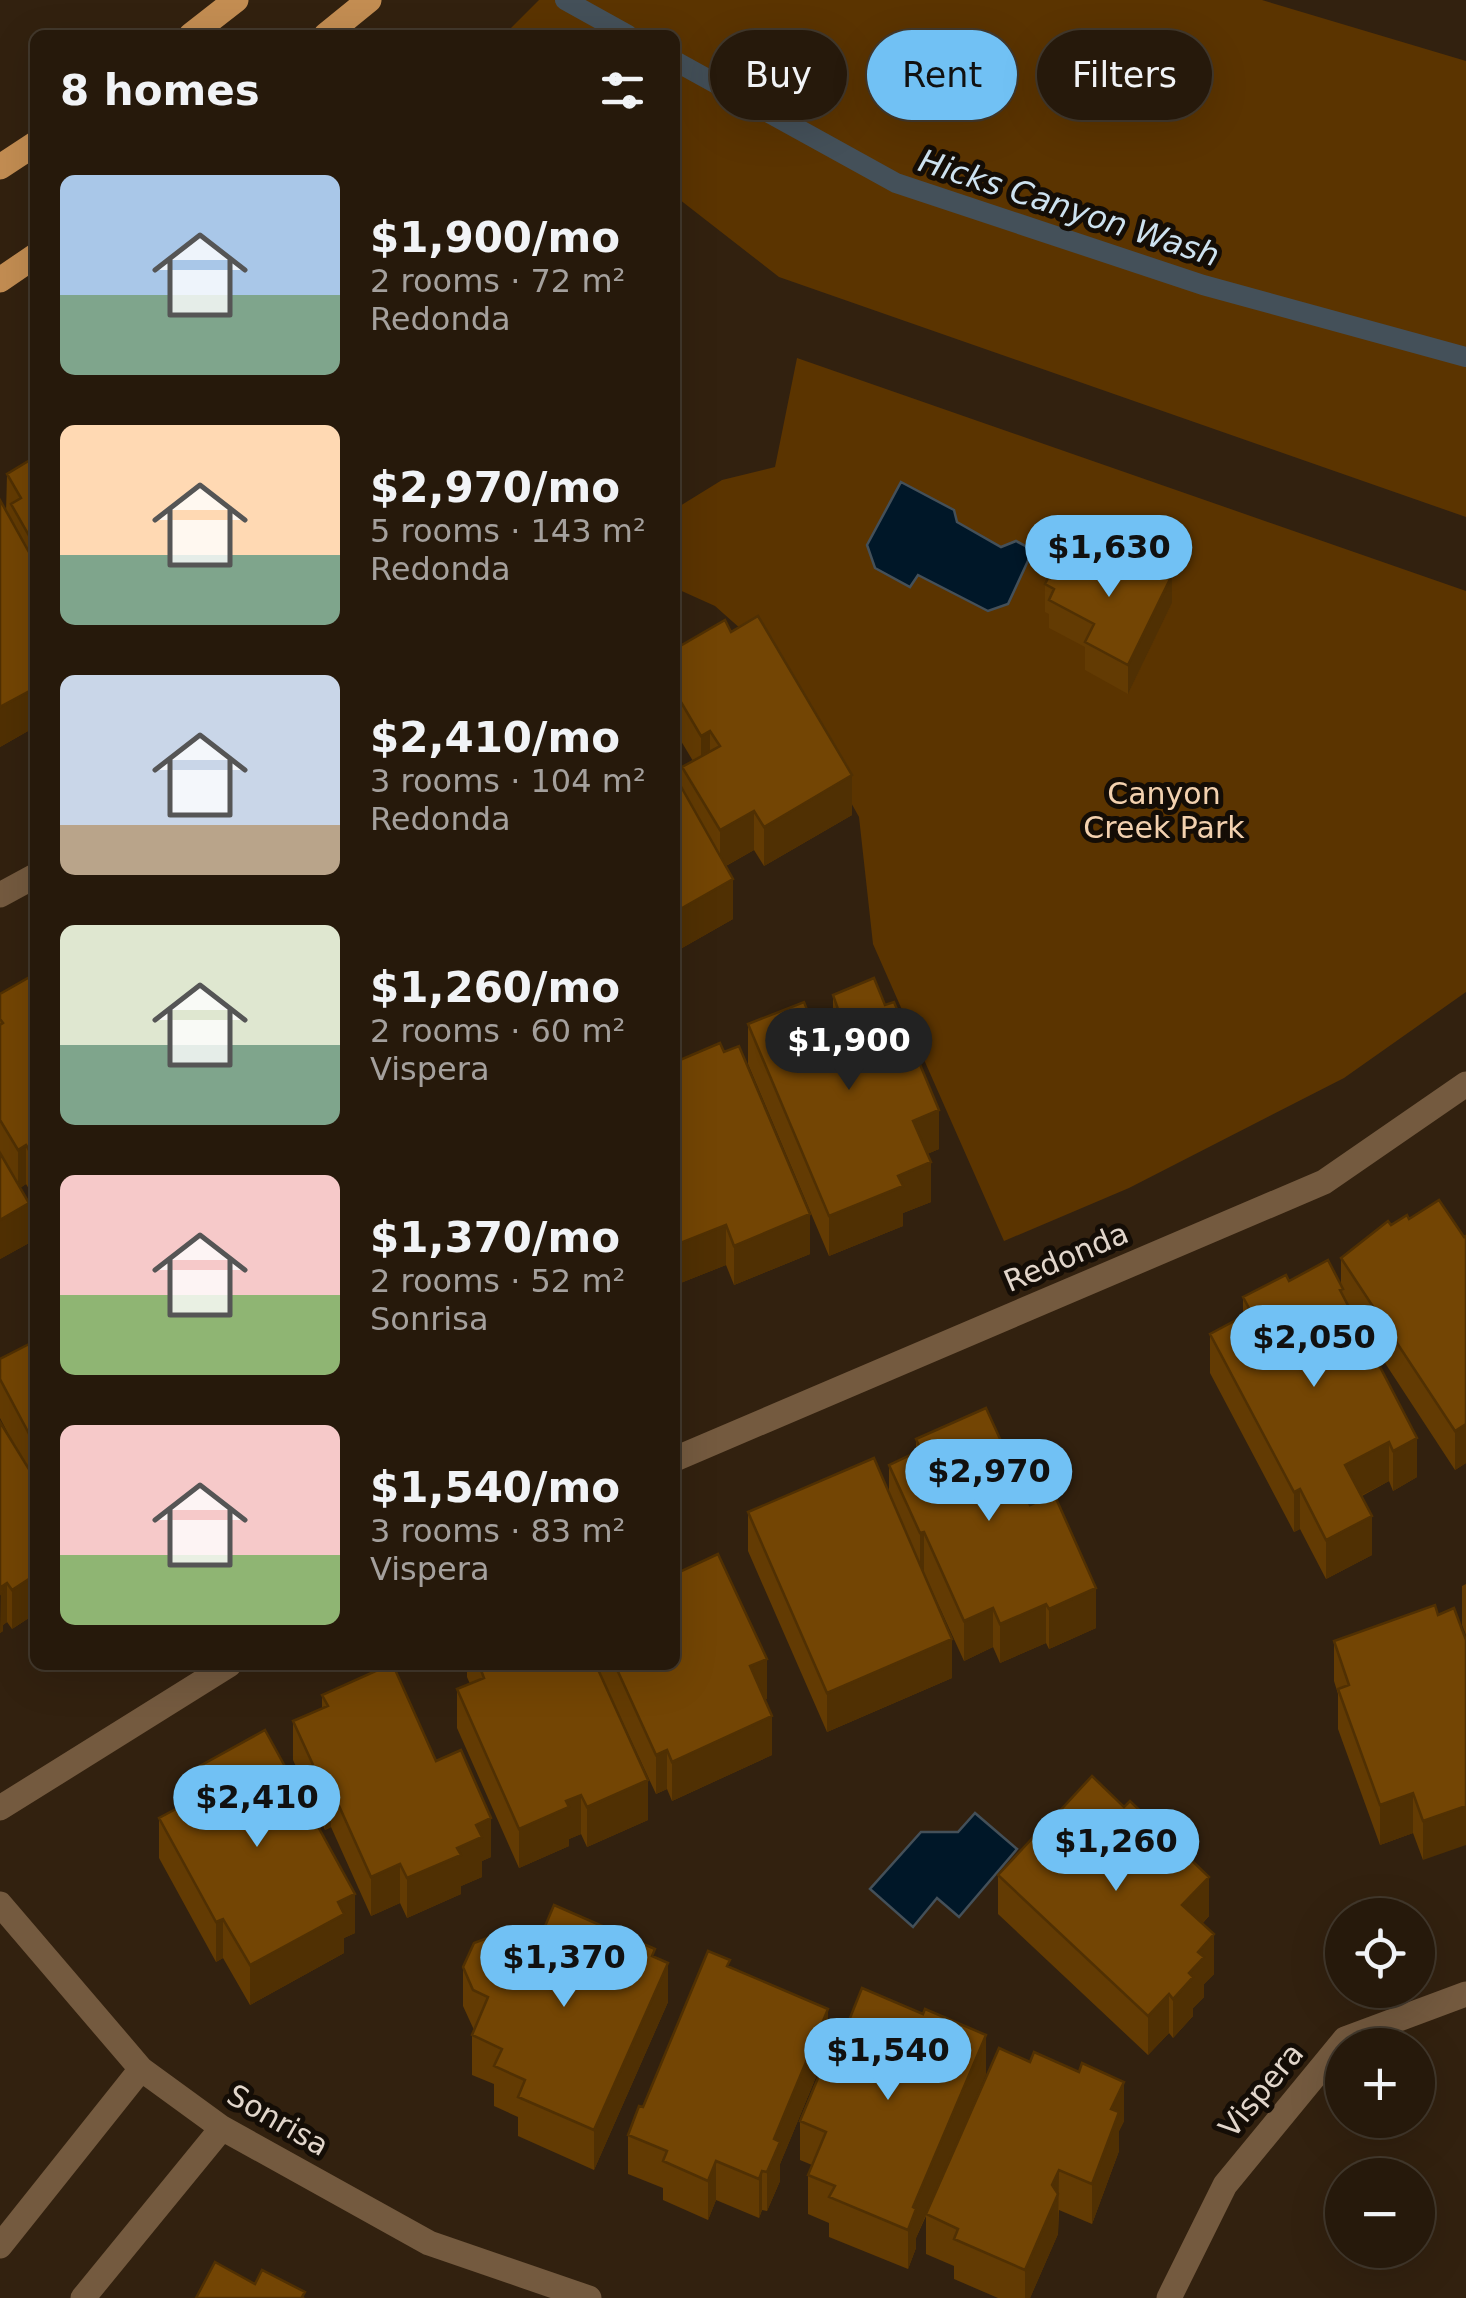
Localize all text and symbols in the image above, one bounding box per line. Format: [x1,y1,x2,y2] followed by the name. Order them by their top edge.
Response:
[710,30,847,120] chip: Buy
[867,30,1017,120] chip: Rent
[1037,30,1212,120] chip: Filters
[595,63,650,118] icon: filters
[60,66,260,115] text: 8 homes
[914,141,1224,275] water label: Hicks Canyon Wash
[370,213,620,262] text: $1,900/mo
[140,215,260,335] icon: home
[370,262,625,300] text: 2 rooms · 72 m²
[370,300,511,338] text: Redonda
[370,463,620,512] text: $2,970/mo
[140,465,260,585] icon: home
[370,512,646,550] text: 5 rooms · 143 m²
[1028,515,1190,600] pin: $1,630
[1047,528,1171,566] text: $1,630
[370,550,511,588] text: Redonda
[370,713,620,762] text: $2,410/mo
[140,715,260,835] icon: home
[370,762,646,800] text: 3 rooms · 104 m²
[1083,776,1245,845] park label: Canyon Creek Park
[370,800,511,838] text: Redonda
[370,963,620,1012] text: $1,260/mo
[140,965,260,1085] icon: home
[768,1008,930,1093] pin: $1,900
[370,1012,625,1050] text: 2 rooms · 60 m²
[787,1021,911,1059] text: $1,900
[370,1050,490,1088] text: Vispera
[370,1213,620,1262] text: $1,370/mo
[140,1215,260,1335] icon: home
[999,1215,1133,1299] street label: Redonda
[370,1262,625,1300] text: 2 rooms · 52 m²
[370,1300,489,1338] text: Sonrisa
[1233,1305,1395,1390] pin: $2,050
[1252,1318,1376,1356] text: $2,050
[908,1439,1070,1524] pin: $2,970
[927,1452,1051,1490] text: $2,970
[370,1463,620,1512] text: $1,540/mo
[140,1465,260,1585] icon: home
[370,1512,625,1550] text: 3 rooms · 83 m²
[370,1550,490,1588] text: Vispera
[176,1765,338,1850] pin: $2,410
[195,1778,319,1816] text: $2,410
[1035,1809,1197,1894] pin: $1,260
[1054,1822,1178,1860] text: $1,260
[1325,1898,1435,2268] map controls
[1325,1898,1435,2008] button: locate
[483,1925,645,2010] pin: $1,370
[502,1938,626,1976] text: $1,370
[807,2018,969,2103] pin: $1,540
[1325,2028,1435,2138] button: +
[826,2031,950,2069] text: $1,540
[1212,2036,1310,2144] street label: Vispera
[221,2077,335,2163] street label: Sonrisa
[1325,2158,1435,2268] button: −

